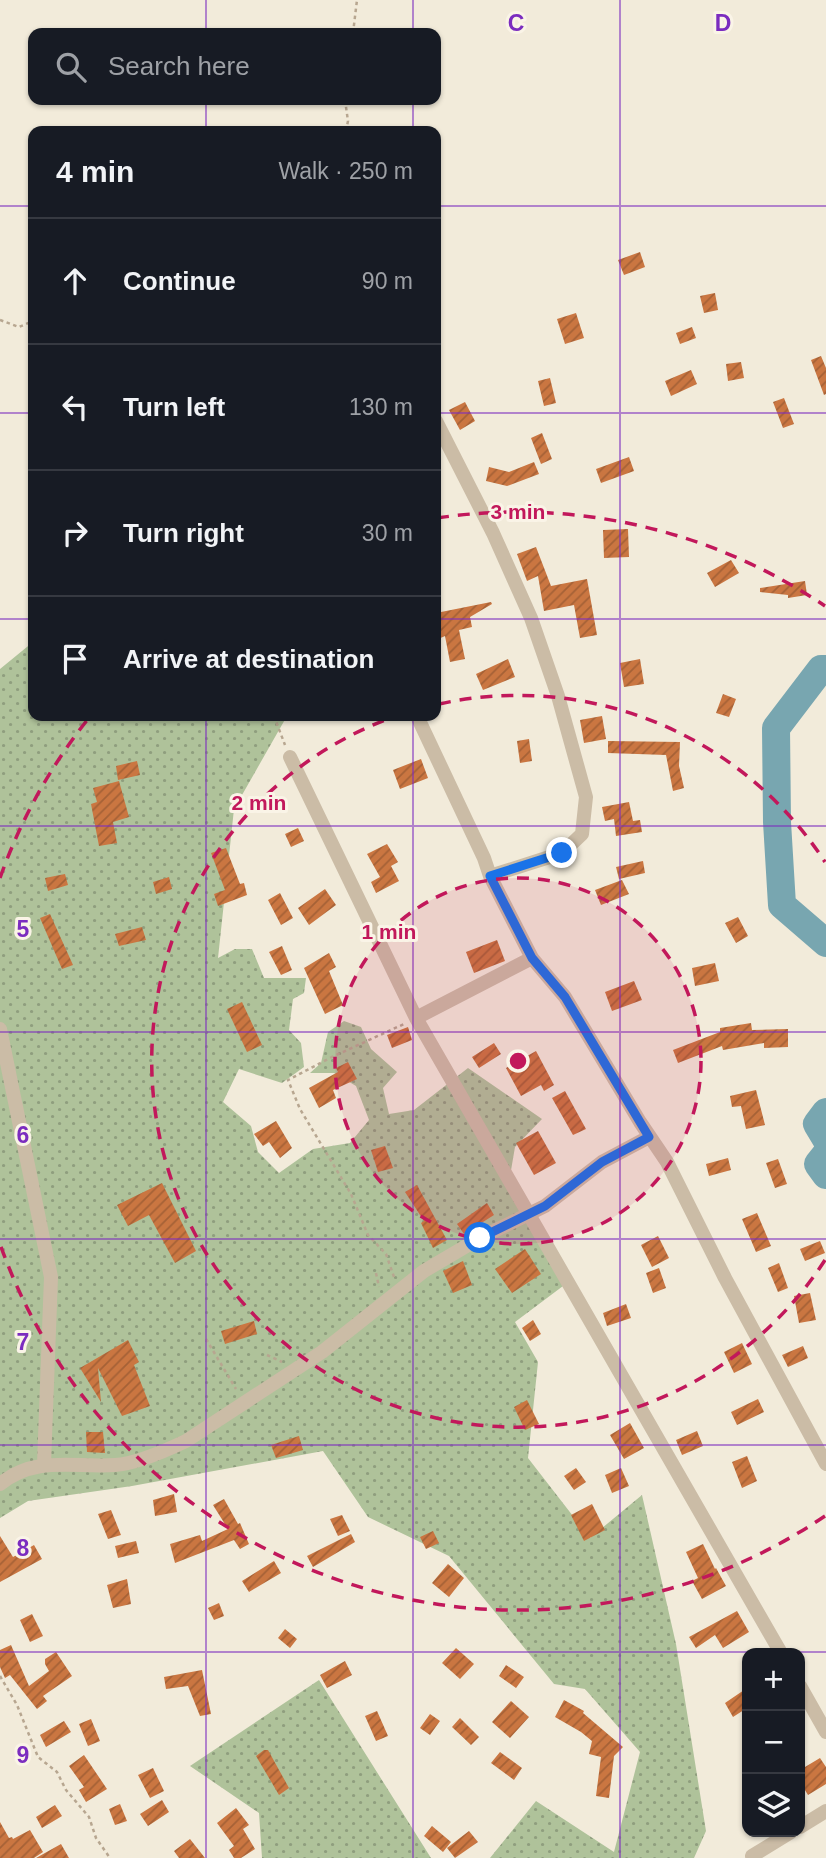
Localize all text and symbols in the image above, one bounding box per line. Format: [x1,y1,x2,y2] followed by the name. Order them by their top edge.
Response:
[508,10,524,36] text: C
[715,10,731,36] text: D
[28,28,441,105] search box
[52,48,90,86] icon: search
[108,51,250,81] text: Search here
[56,155,134,188] text: 4 min
[278,158,413,184] text: Walk · 250 m
[56,262,94,300] icon: ahead
[123,266,236,296] text: Continue
[362,268,413,294] text: 90 m
[56,388,94,426] icon: left
[123,392,225,422] text: Turn left
[349,394,413,420] text: 130 m
[491,500,545,523] text: 3 min
[56,514,94,552] icon: right
[123,518,244,548] text: Turn right
[362,520,413,546] text: 30 m
[56,640,94,678] icon: arrive
[123,644,374,674] text: Arrive at destination
[232,791,286,814] text: 2 min
[546,837,577,868] route end
[17,916,30,942] text: 5
[362,920,416,943] text: 1 min
[506,1049,530,1073] centre of rings
[17,1122,29,1148] text: 6
[464,1222,495,1253] route start
[17,1329,29,1355] text: 7
[17,1535,30,1561] text: 8
[742,1648,805,1837] map controls
[742,1648,805,1711] button: +
[742,1711,805,1774] button: −
[17,1742,29,1768] text: 9
[742,1774,805,1837] button: layers

